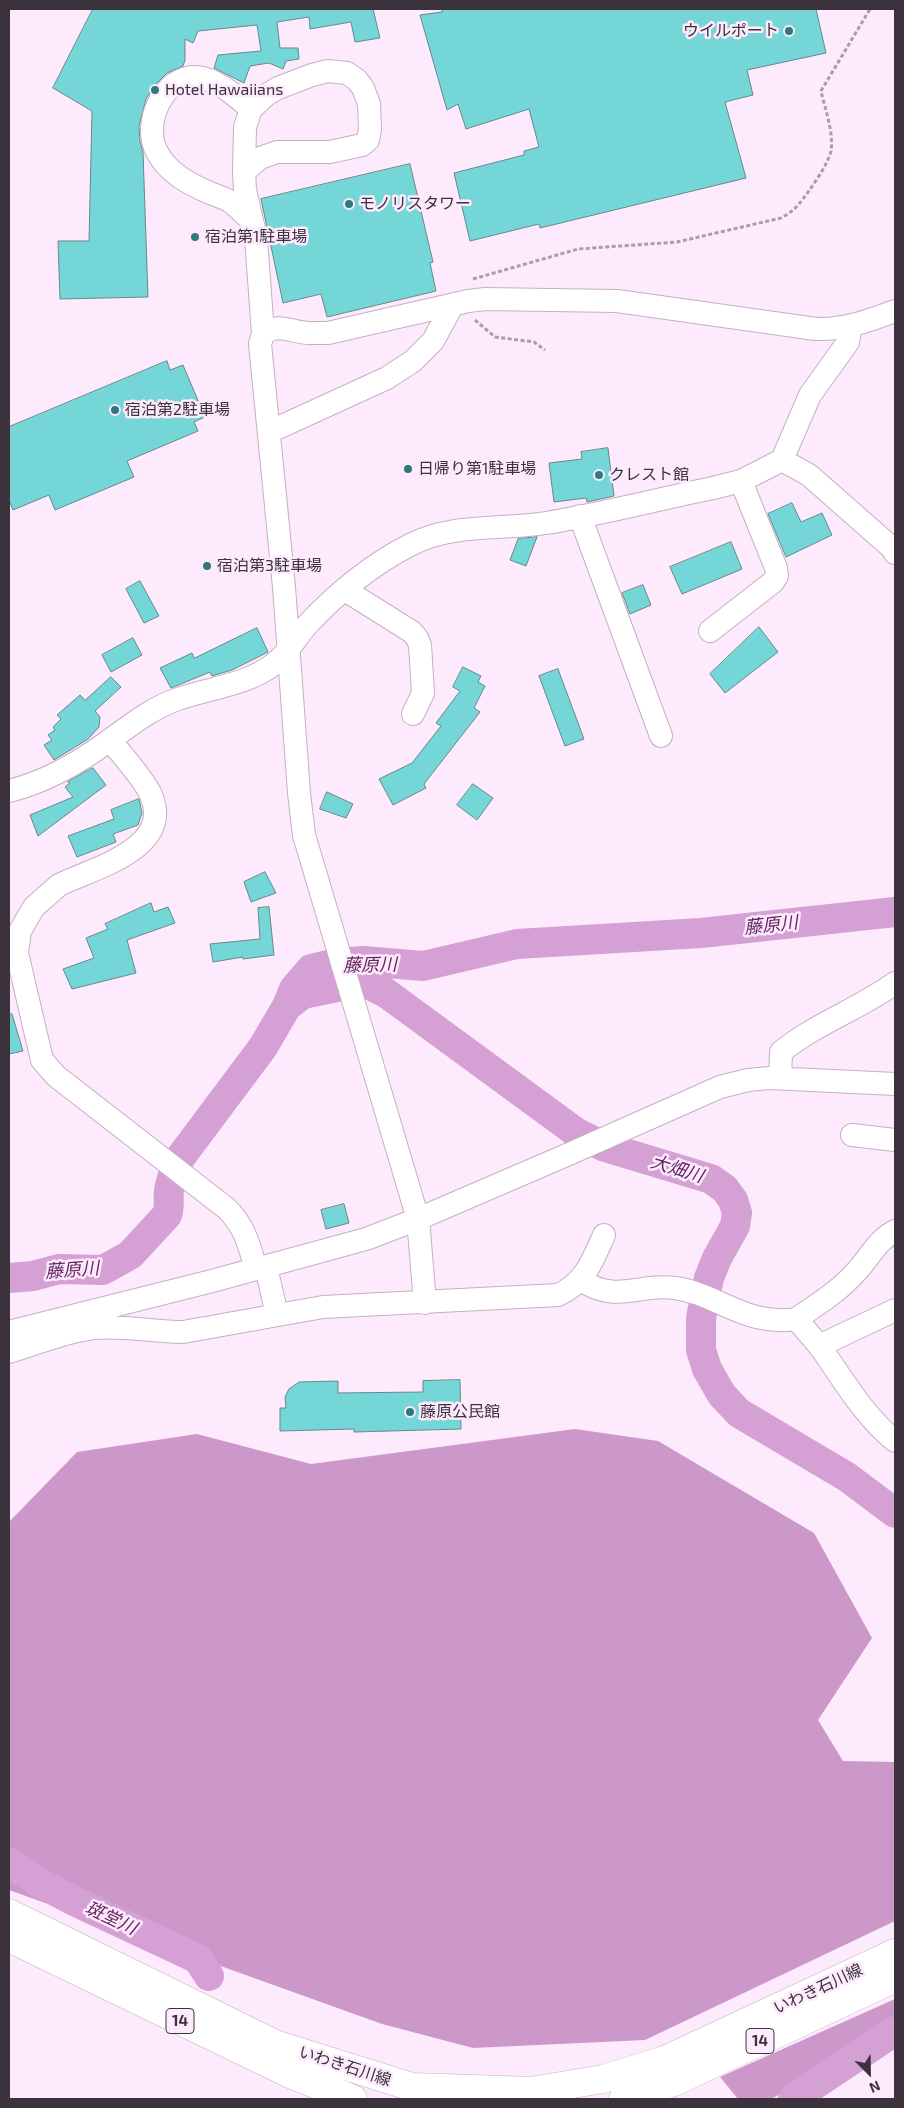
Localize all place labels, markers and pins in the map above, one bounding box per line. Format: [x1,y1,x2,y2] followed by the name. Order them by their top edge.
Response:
[683,21,779,41] place label: ウイルポート
[783,25,795,37] marker: ウイルポート
[165,80,283,100] place label: Hotel Hawaiians
[149,84,161,96] marker: Hotel Hawaiians
[359,194,471,214] place label: モノリスタワー
[343,198,355,210] marker: モノリスタワー
[205,227,307,247] place label: 宿泊第1駐車場
[189,231,201,243] marker: 宿泊第1駐車場
[125,400,230,420] place label: 宿泊第2駐車場
[109,404,121,416] marker: 宿泊第2駐車場
[418,459,536,479] place label: 日帰り第1駐車場
[402,463,414,475] marker: 日帰り第1駐車場
[609,465,689,485] place label: クレスト館
[593,469,605,481] marker: クレスト館
[217,556,322,576] place label: 宿泊第3駐車場
[201,560,213,572] marker: 宿泊第3駐車場
[420,1402,500,1422] place label: 藤原公民館
[404,1406,416,1418] marker: 藤原公民館

